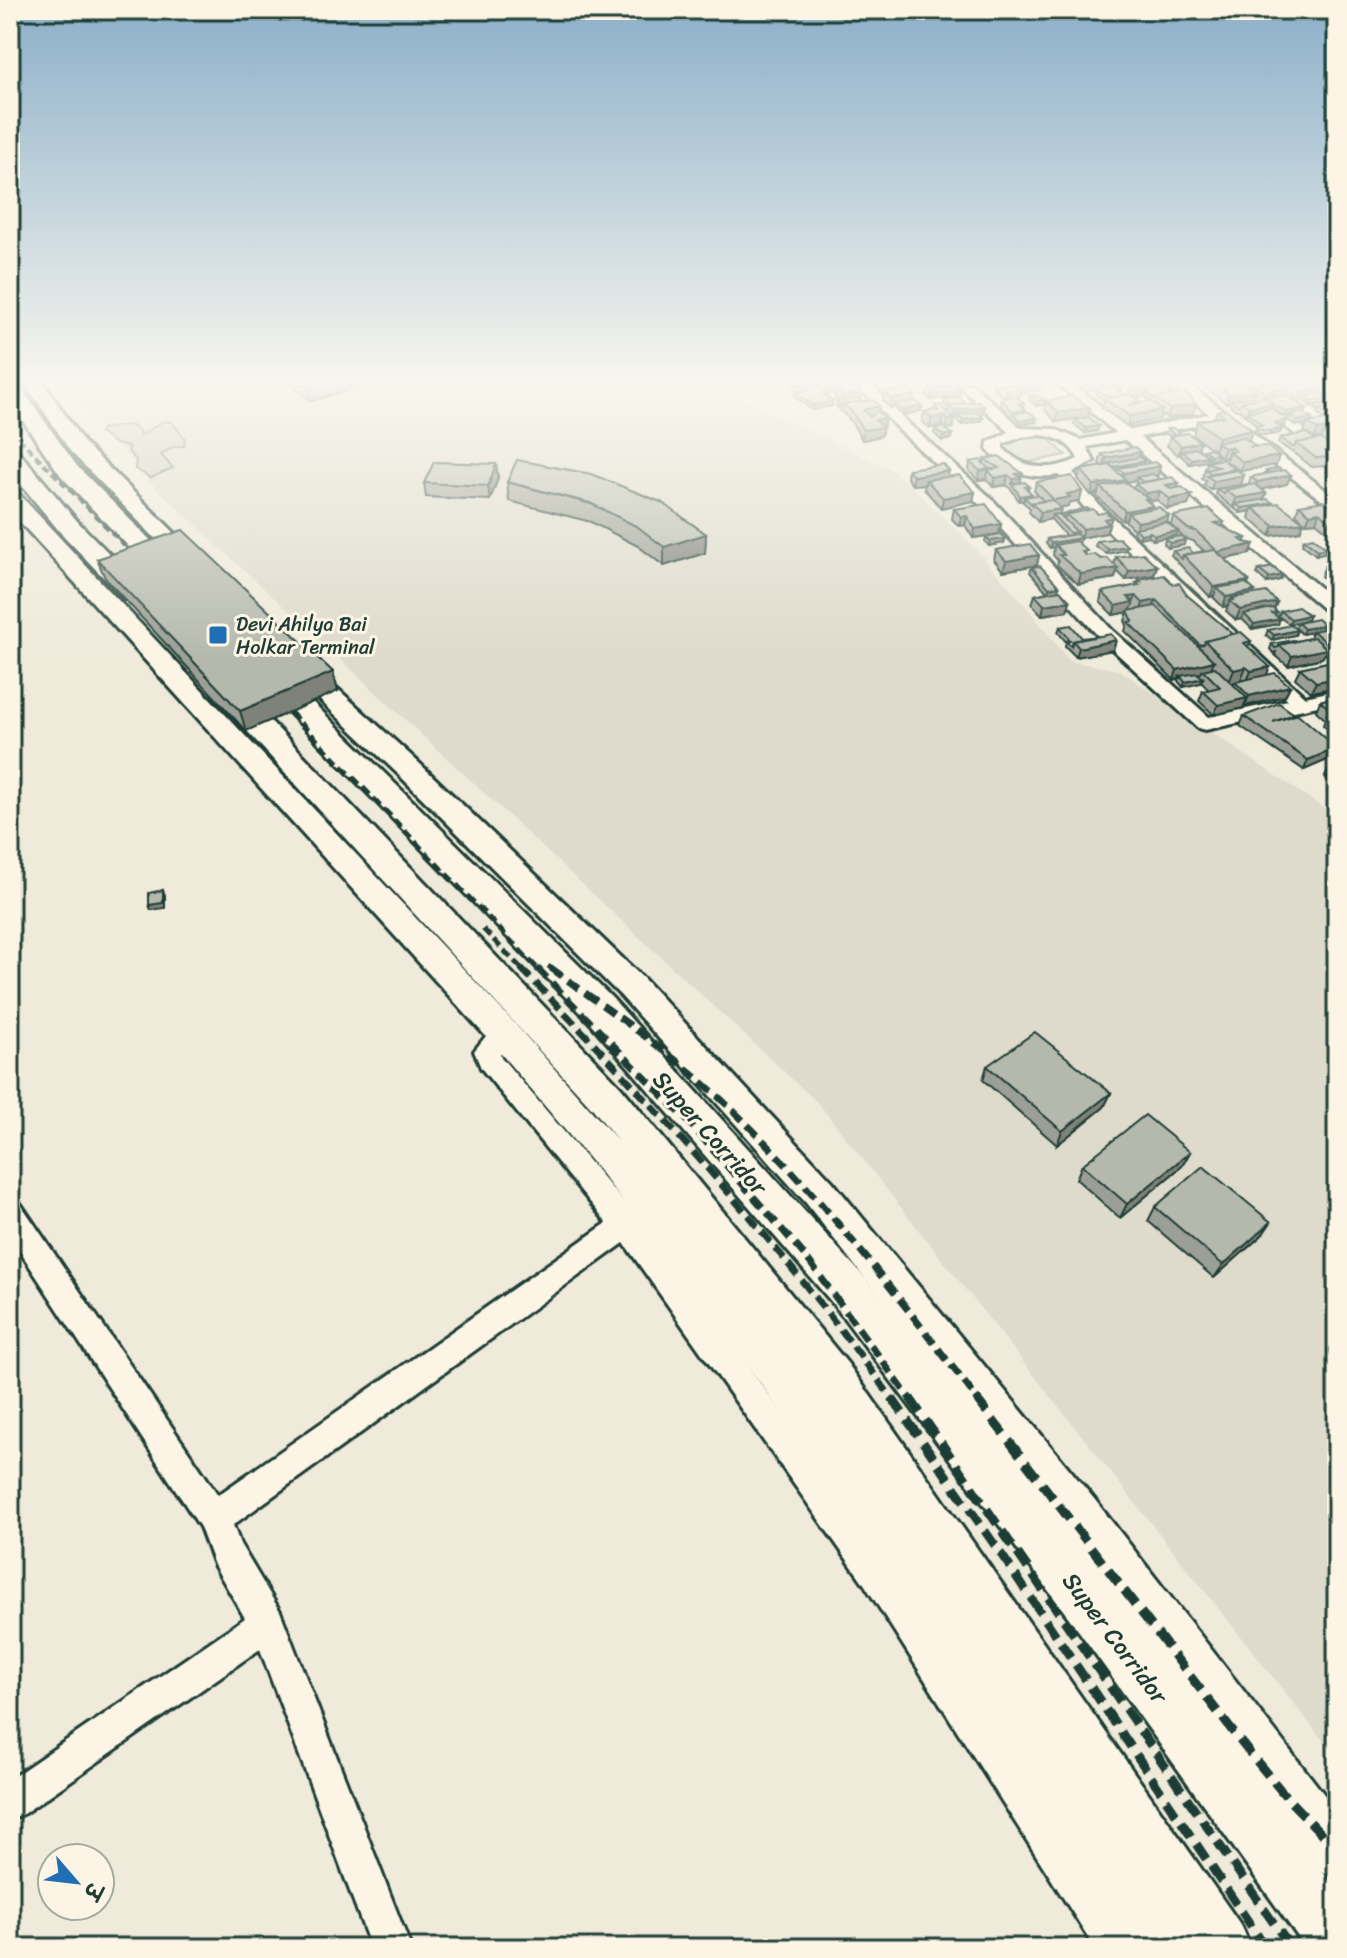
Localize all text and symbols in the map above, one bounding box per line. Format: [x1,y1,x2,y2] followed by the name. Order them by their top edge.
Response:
[236,607,376,665] place label: Devi Ahilya Bai Holkar Terminal
[207,624,229,646] marker: Devi Ahilya Bai Holkar Terminal
[642,1061,779,1206] street label: Super Corridor
[1051,1563,1180,1714] street label: Super Corridor
[36,1842,116,1922] north arrow
[71,1874,115,1909] text: उ

